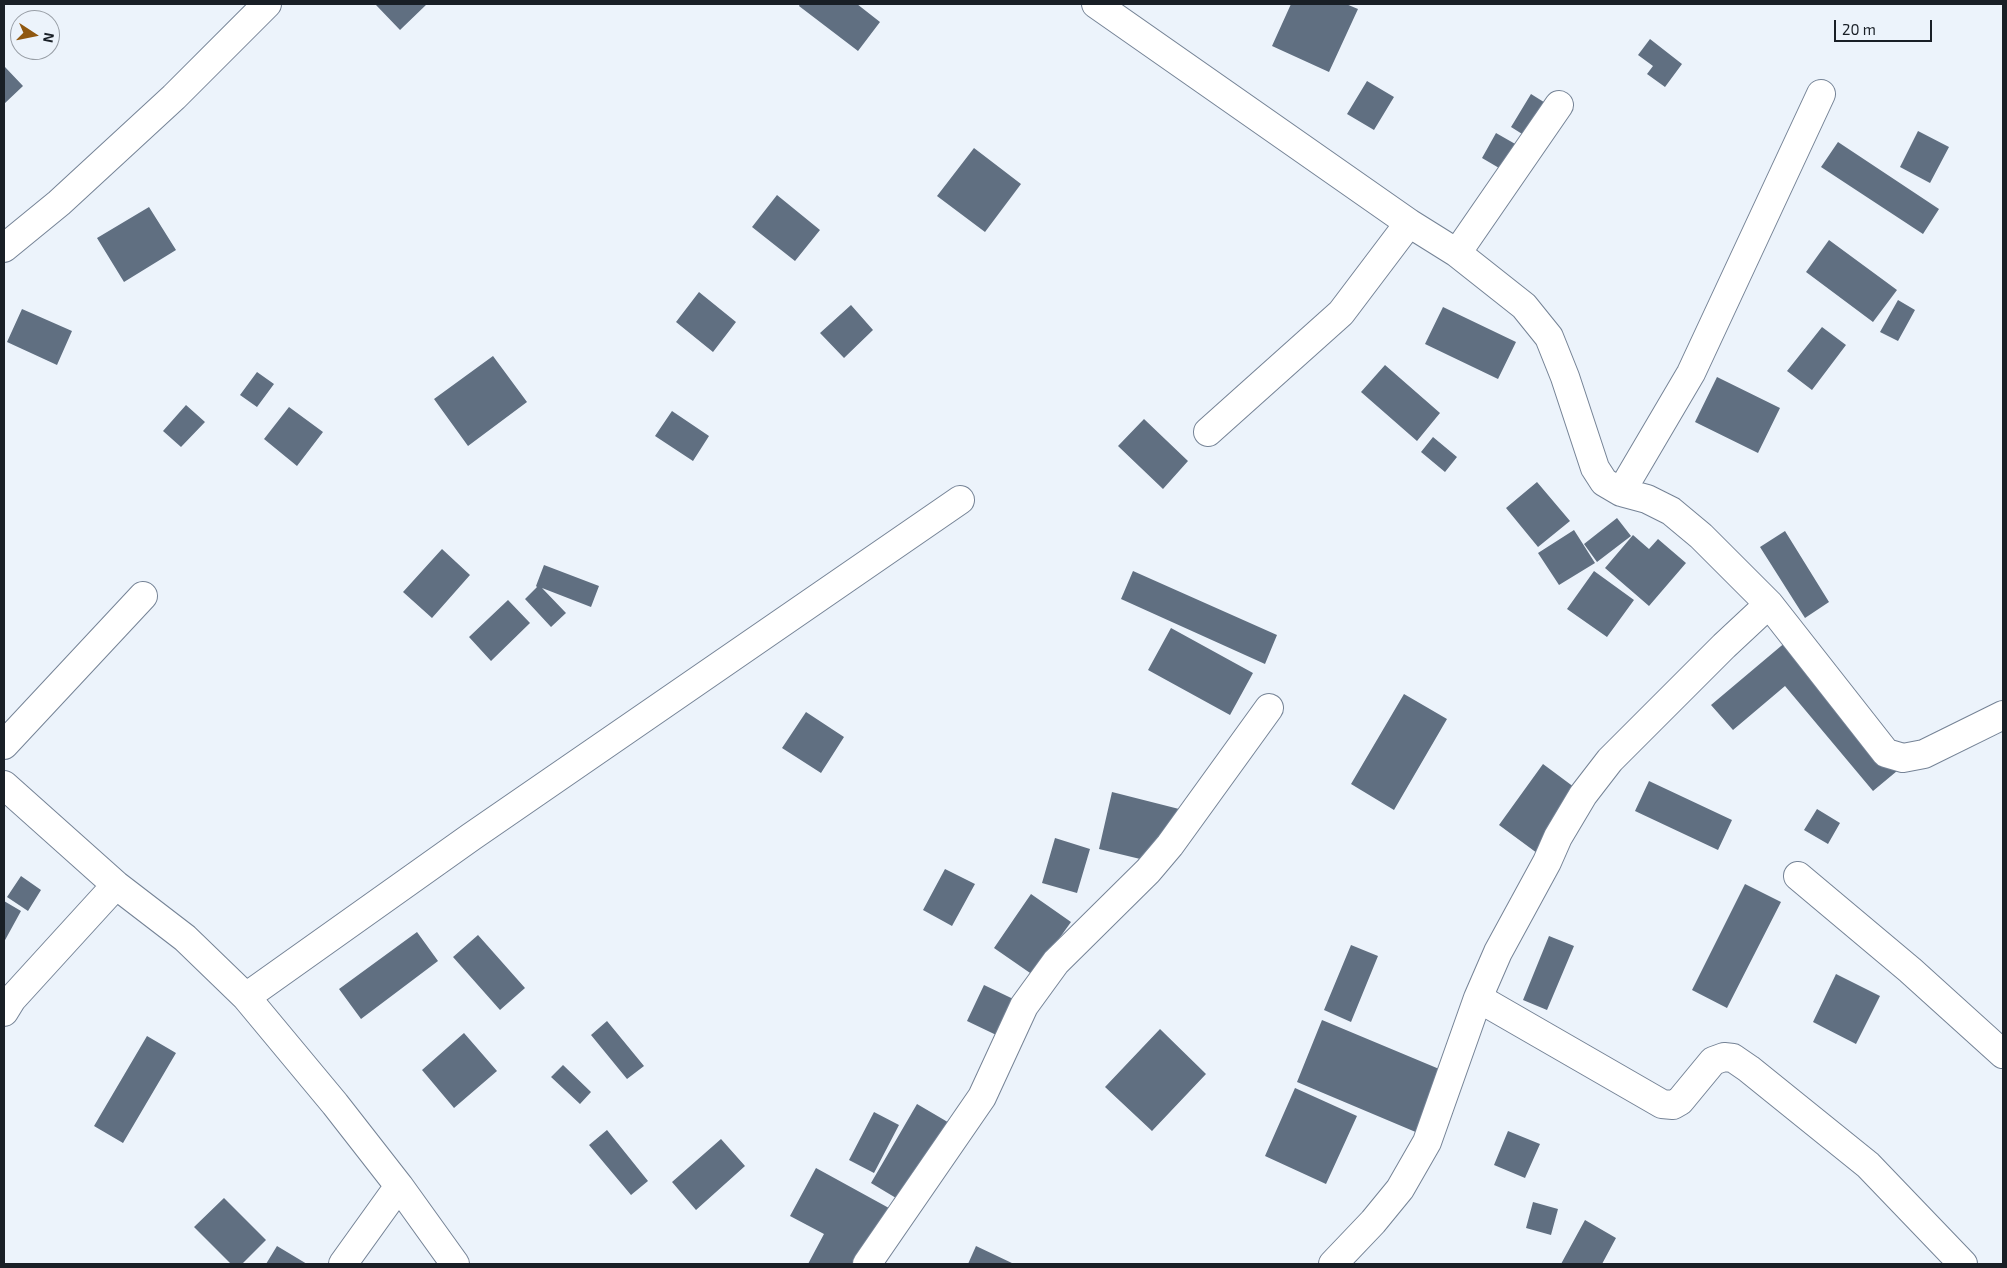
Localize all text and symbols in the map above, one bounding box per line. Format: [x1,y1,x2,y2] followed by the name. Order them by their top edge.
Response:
[10,10,60,60] north arrow
[1837,10,1934,42] scale bar
[1842,20,1876,38] text: 20 m
[40,31,59,44] text: N

